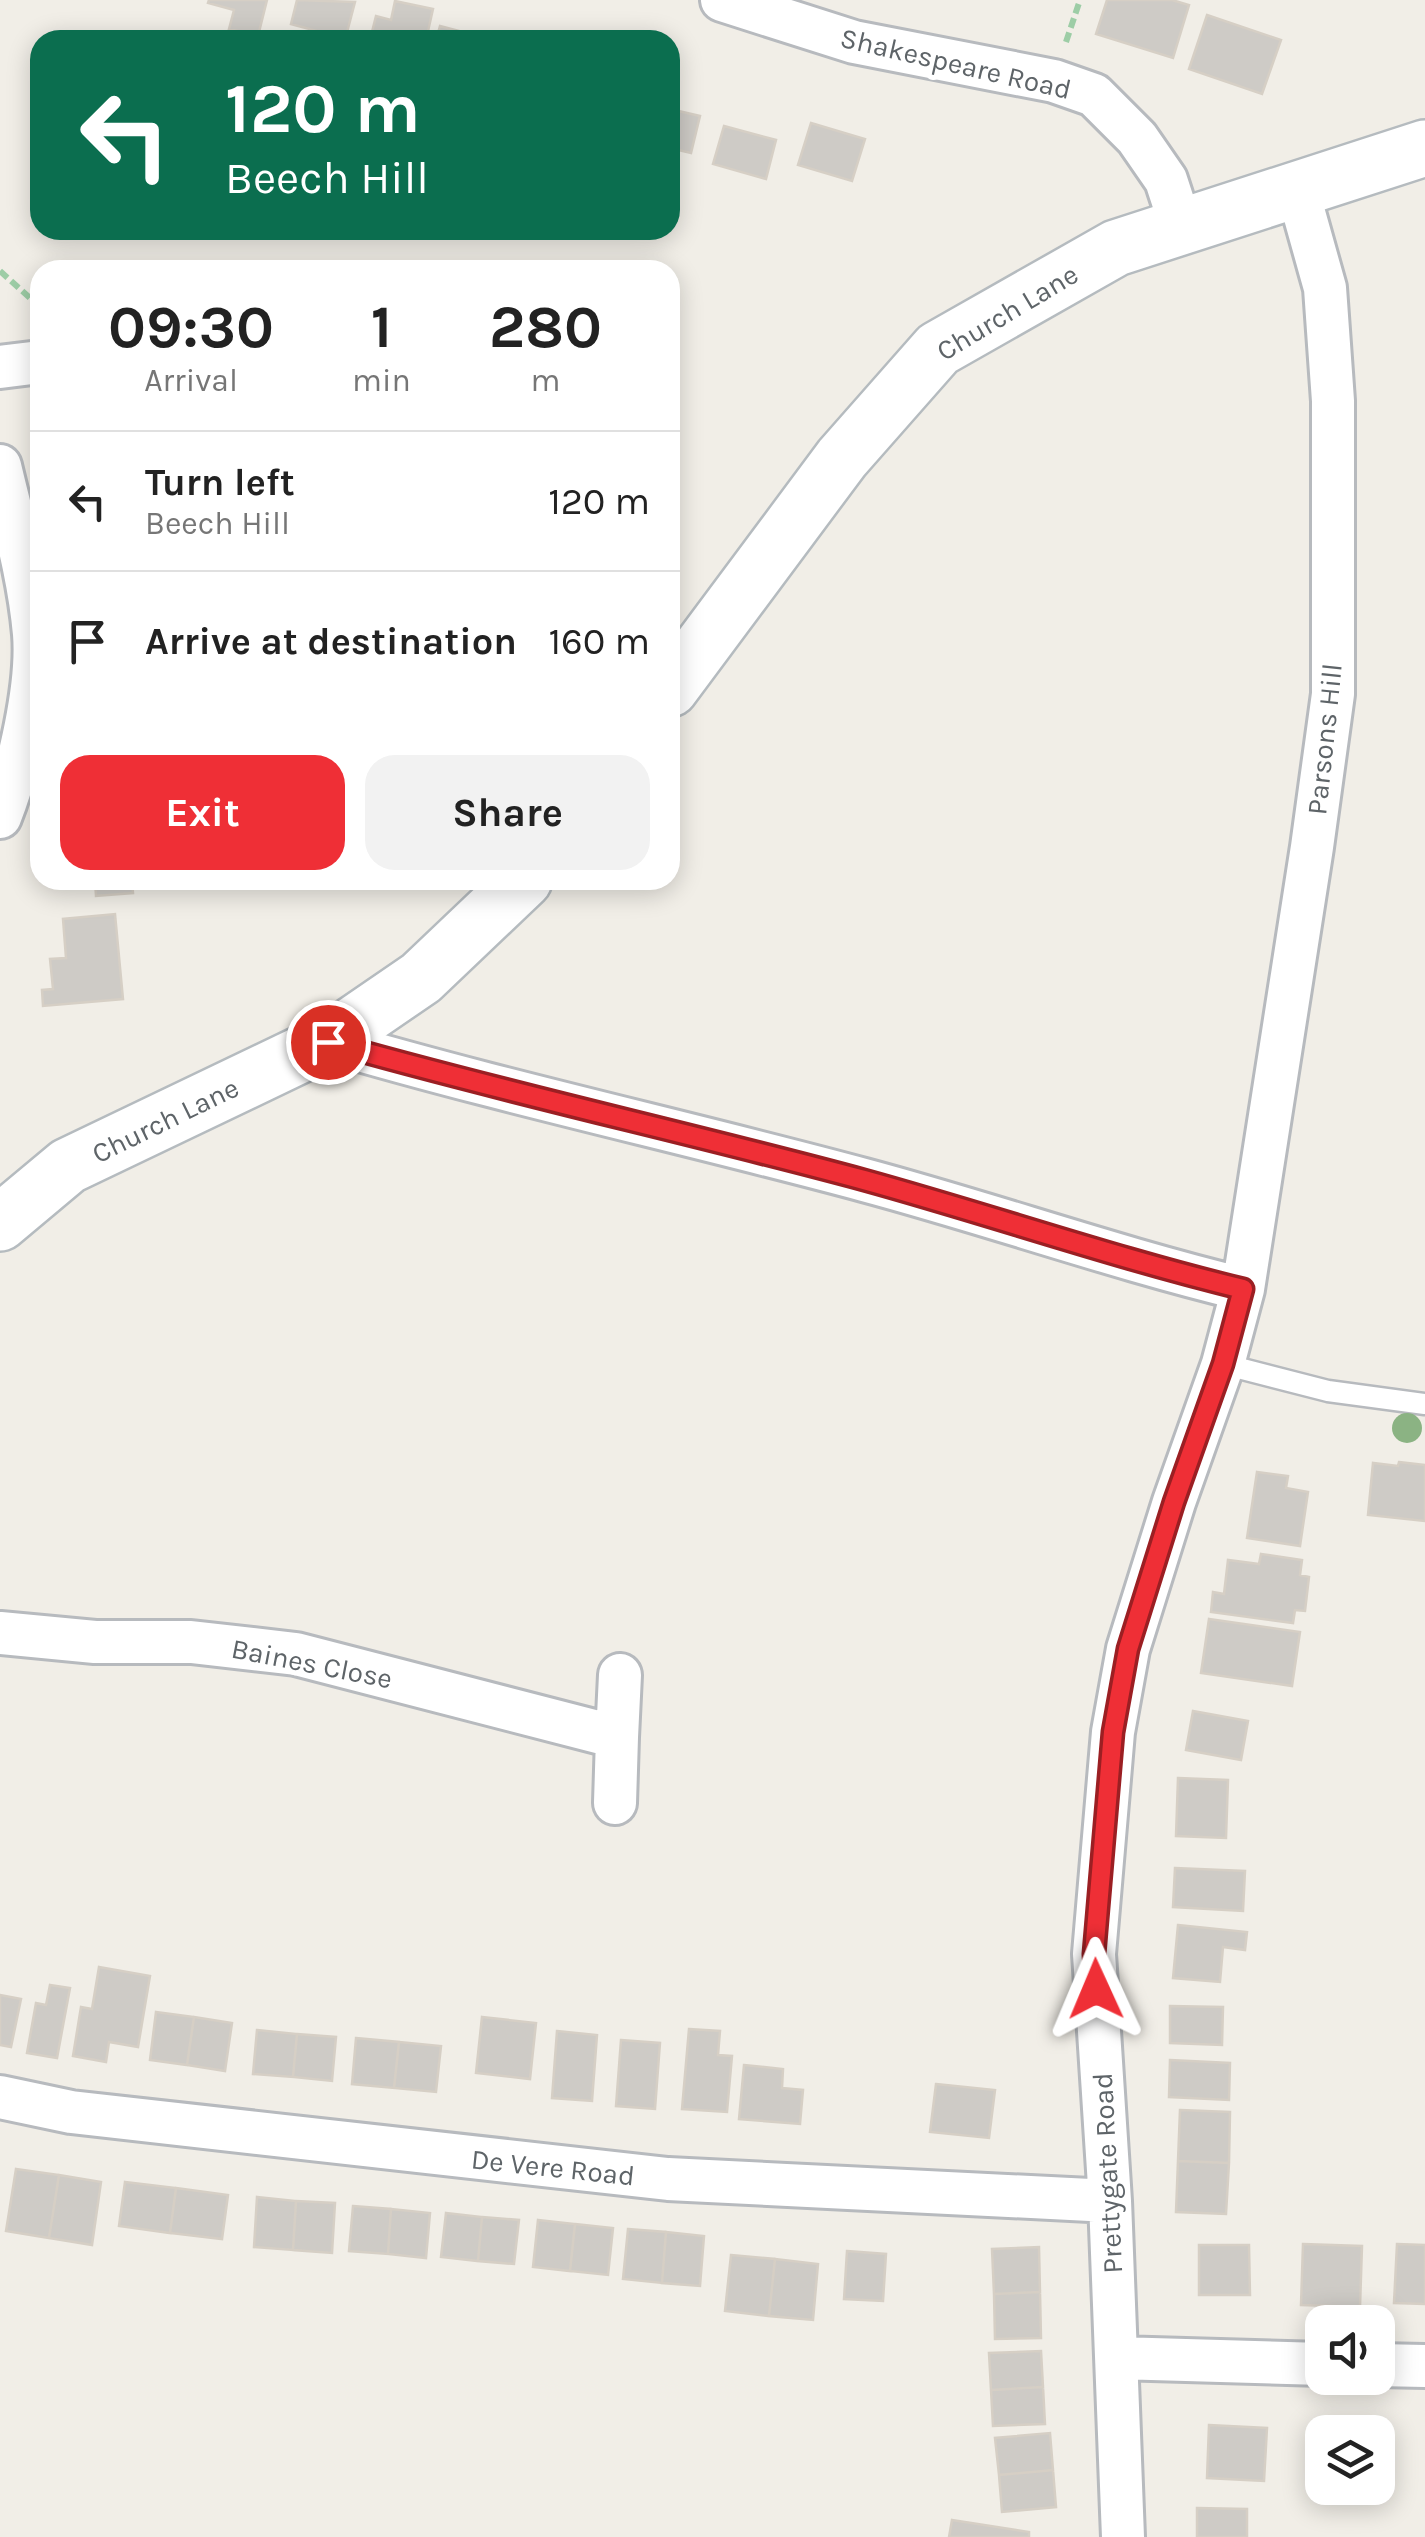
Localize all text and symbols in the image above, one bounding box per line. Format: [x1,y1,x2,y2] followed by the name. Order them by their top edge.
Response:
[837,21,1075,106] street label: Shakespeare Road
[225,68,421,150] text: 120 m
[60,70,190,200] icon: left
[225,152,429,204] text: Beech Hill
[931,257,1084,367] street label: Church Lane
[108,292,274,362] text: 09:30
[371,292,392,362] text: 1
[489,292,602,362] text: 280
[144,362,238,399] text: Arrival
[352,362,411,399] text: min
[530,362,560,399] text: m
[145,460,295,505] text: Turn left
[60,474,115,529] icon: left
[548,479,650,524] text: 120 m
[145,505,290,542] text: Beech Hill
[60,614,115,669] icon: arrive
[145,619,517,664] text: Arrive at destination
[549,619,650,664] text: 160 m
[1300,662,1349,816] street label: Parsons Hill
[60,755,345,870] button: Exit
[365,755,650,870] button: Share
[286,1000,371,1085] pin
[301,1015,356,1070] icon: arrive
[87,1071,244,1170] street label: Church Lane
[229,1632,395,1695] street label: Baines Close
[1044,1937,1148,2041] position arrow
[1086,2072,1129,2274] street label: Prettygate Road
[469,2142,636,2192] street label: De Vere Road
[1305,2305,1395,2505] map controls
[1305,2305,1395,2395] button: sound
[1305,2415,1395,2505] button: layers

